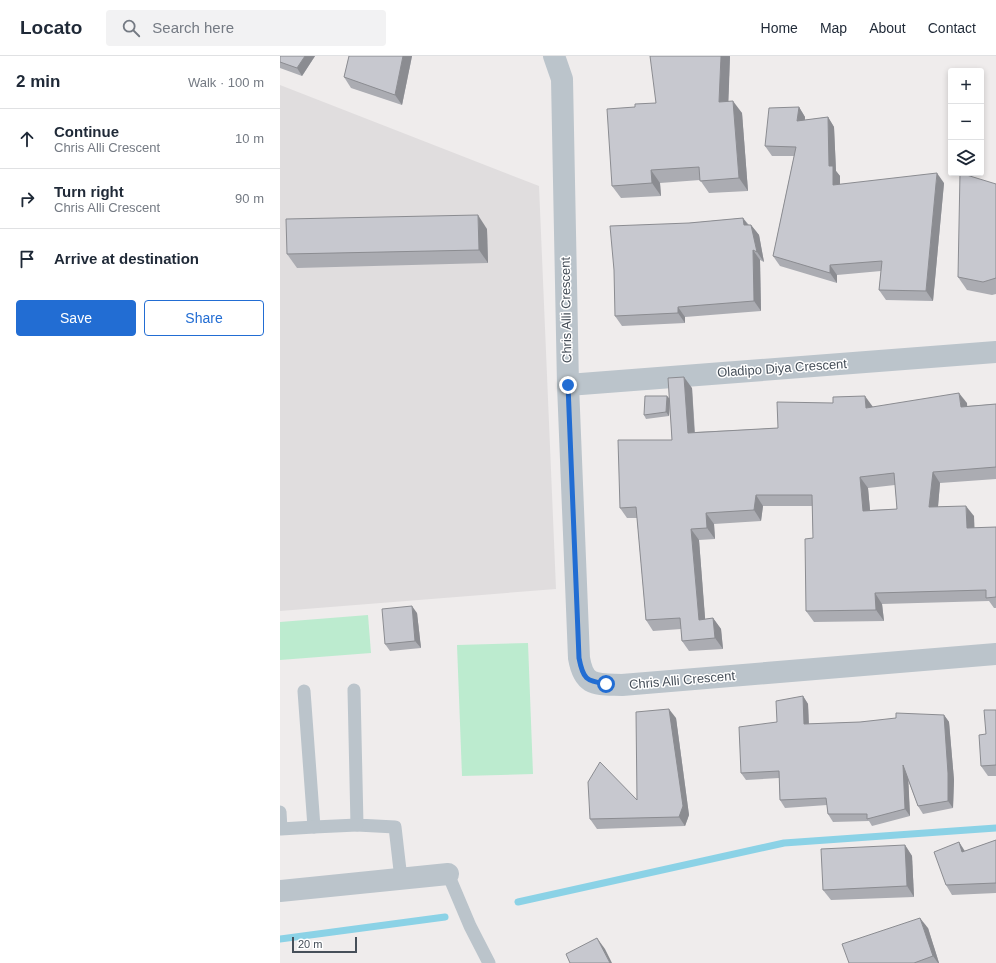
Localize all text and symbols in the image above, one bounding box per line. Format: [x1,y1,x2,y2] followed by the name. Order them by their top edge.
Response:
[106,10,386,46] search box
[20,17,82,38] text: Locato
[120,17,142,39] icon: search
[152,19,234,36] text: Search here
[761,20,798,36] text: Home
[820,20,847,36] text: Map
[869,20,906,36] text: About
[928,20,976,36] text: Contact
[948,68,984,176] map controls
[948,68,984,104] button: +
[16,72,60,91] text: 2 min
[188,75,264,90] text: Walk · 100 m
[948,104,984,140] button: −
[54,123,119,140] text: Continue
[16,128,38,150] icon: ahead
[235,131,264,146] text: 10 m
[54,140,160,155] text: Chris Alli Crescent
[948,140,984,176] button: layers
[54,183,124,200] text: Turn right
[16,188,38,210] icon: right
[235,191,264,206] text: 90 m
[54,200,160,215] text: Chris Alli Crescent
[16,248,38,270] icon: arrive
[54,250,199,267] text: Arrive at destination
[558,256,574,363] street label: Chris Alli Crescent
[16,300,136,336] button: Save
[144,300,264,336] button: Share
[717,356,848,380] street label: Oladipo Diya Crescent
[559,376,577,394] route end
[628,668,736,692] street label: Chris Alli Crescent
[597,675,615,693] route start
[292,935,357,954] scale bar
[298,938,322,950] text: 20 m

